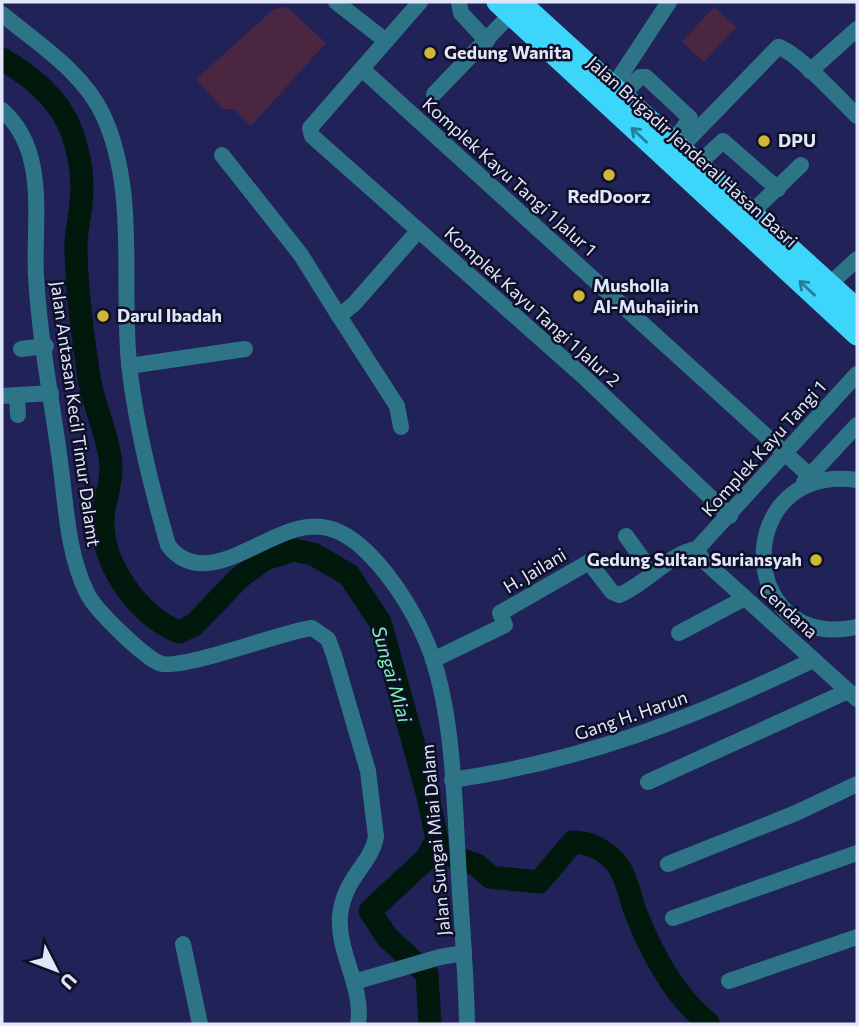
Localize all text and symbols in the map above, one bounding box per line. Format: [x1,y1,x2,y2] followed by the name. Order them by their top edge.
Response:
[444,41,571,63] place label: Gedung Wanita
[422,45,438,61] marker: Gedung Wanita
[583,51,802,252] street label: Jalan Brigadir Jenderal Hasan Basri
[418,92,601,260] street label: Komplek Kayu Tangi 1 Jalur 1
[630,127,648,143] one-way arrow
[778,129,816,151] place label: DPU
[756,133,772,149] marker: DPU
[601,167,617,183] marker: RedDoorz
[567,185,651,207] place label: RedDoorz
[440,222,625,391] street label: Komplek Kayu Tangi 1 Jalur 2
[593,274,699,317] place label: Musholla Al-Muhajirin
[46,280,106,548] street label: Jalan Antasan Kecil Timur Dalamt
[798,280,816,296] one-way arrow
[571,288,587,304] marker: Musholla Al-Muhajirin
[117,304,222,326] place label: Darul Ibadah
[95,308,111,324] marker: Darul Ibadah
[696,376,830,521] street label: Komplek Kayu Tangi 1
[499,543,570,597] street label: H. Jailani
[587,548,802,570] place label: Gedung Sultan Suriansyah
[808,552,824,568] marker: Gedung Sultan Suriansyah
[755,578,823,642] street label: Cendana
[368,623,418,726] water label: Sungai Miai
[571,685,690,745] street label: Gang H. Harun
[416,743,454,937] street label: Jalan Sungai Miai Dalam
[21,935,91,1005] north arrow
[56,969,82,995] text: U

